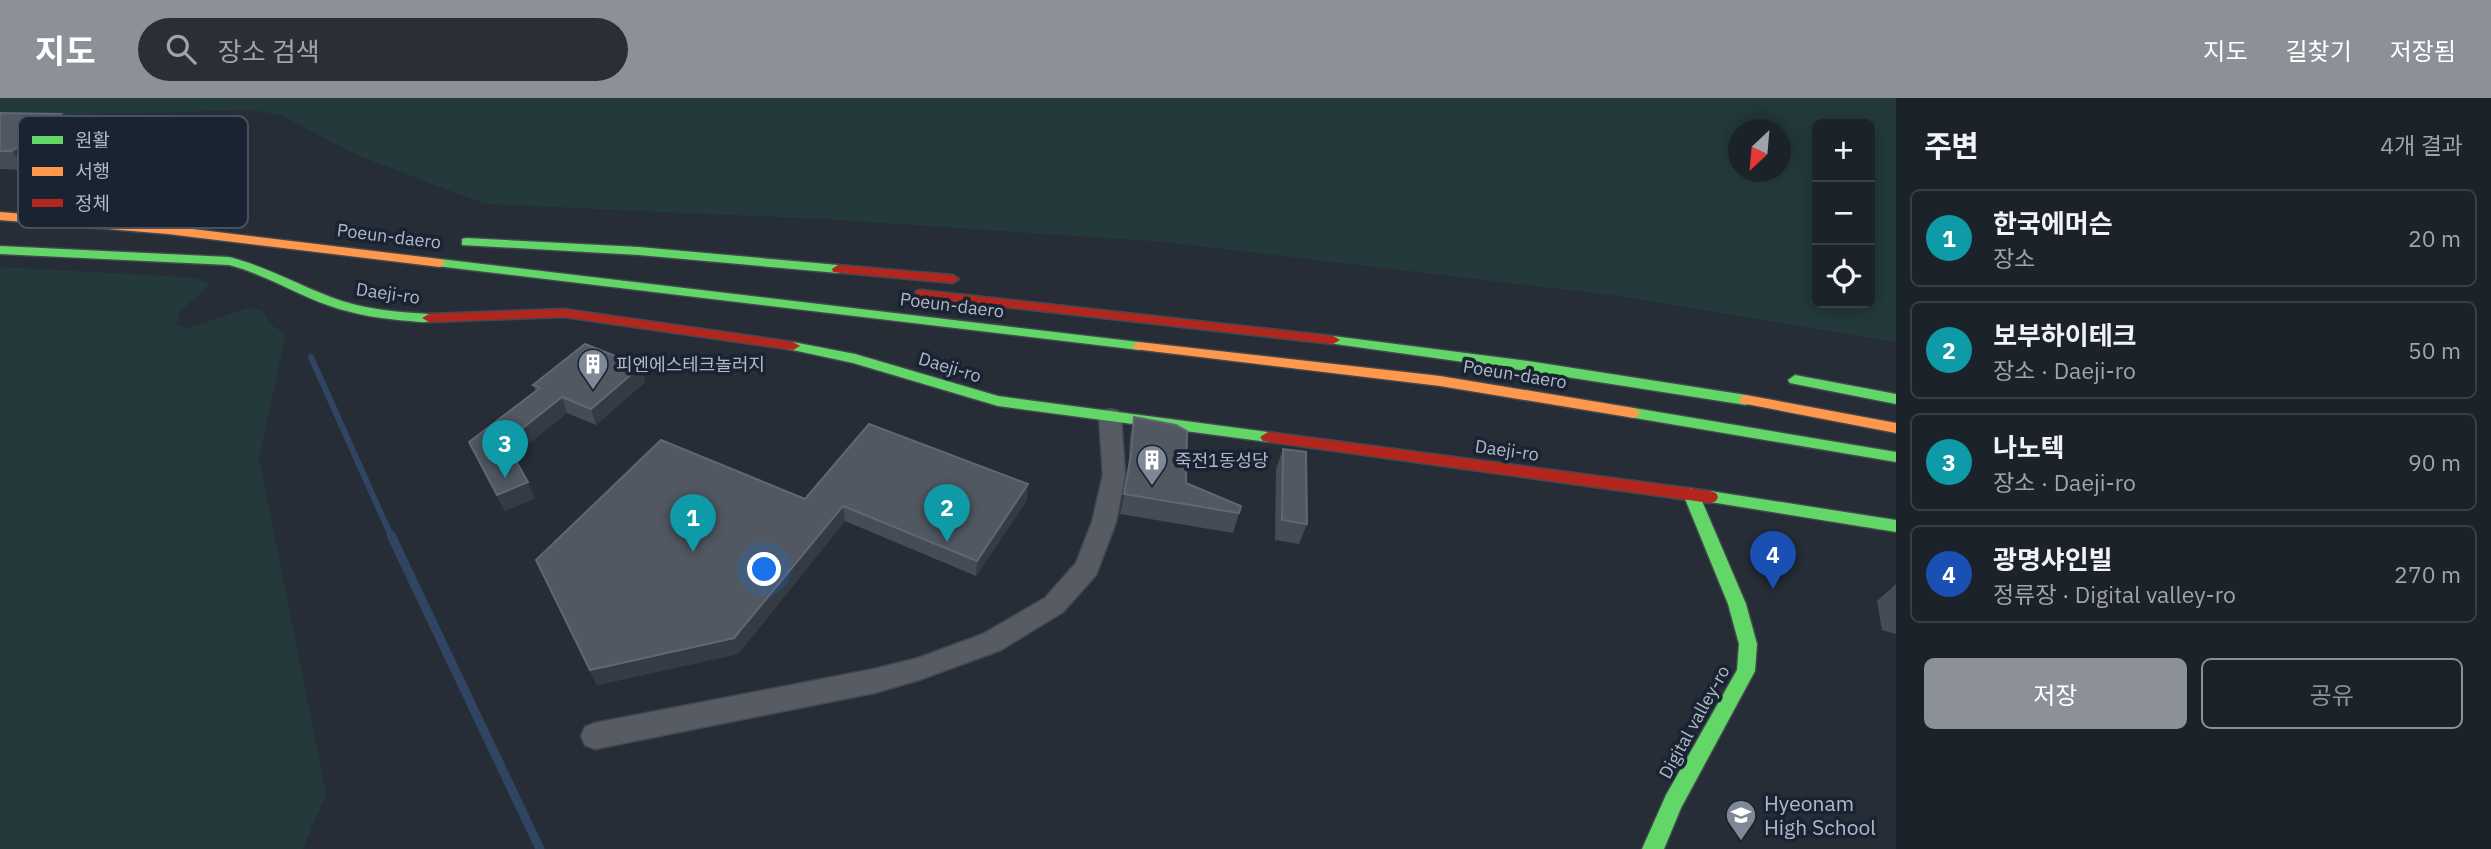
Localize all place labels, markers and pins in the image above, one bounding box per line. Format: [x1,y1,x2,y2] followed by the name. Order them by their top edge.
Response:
[576,347,610,391] building icon: 피엔에스테크놀러지
[616,353,765,376] place label: 피엔에스테크놀러지
[482,420,528,478] pin: 3
[1135,443,1169,487] building icon: 죽전1동성당
[1175,449,1269,472] place label: 죽전1동성당
[924,484,970,542] pin: 2
[670,494,716,552] pin: 1
[1750,531,1796,589] pin: 4
[1764,789,1876,841] place label: Hyeonam High School
[1724,798,1758,842] school or university icon: Hyeonam High School

